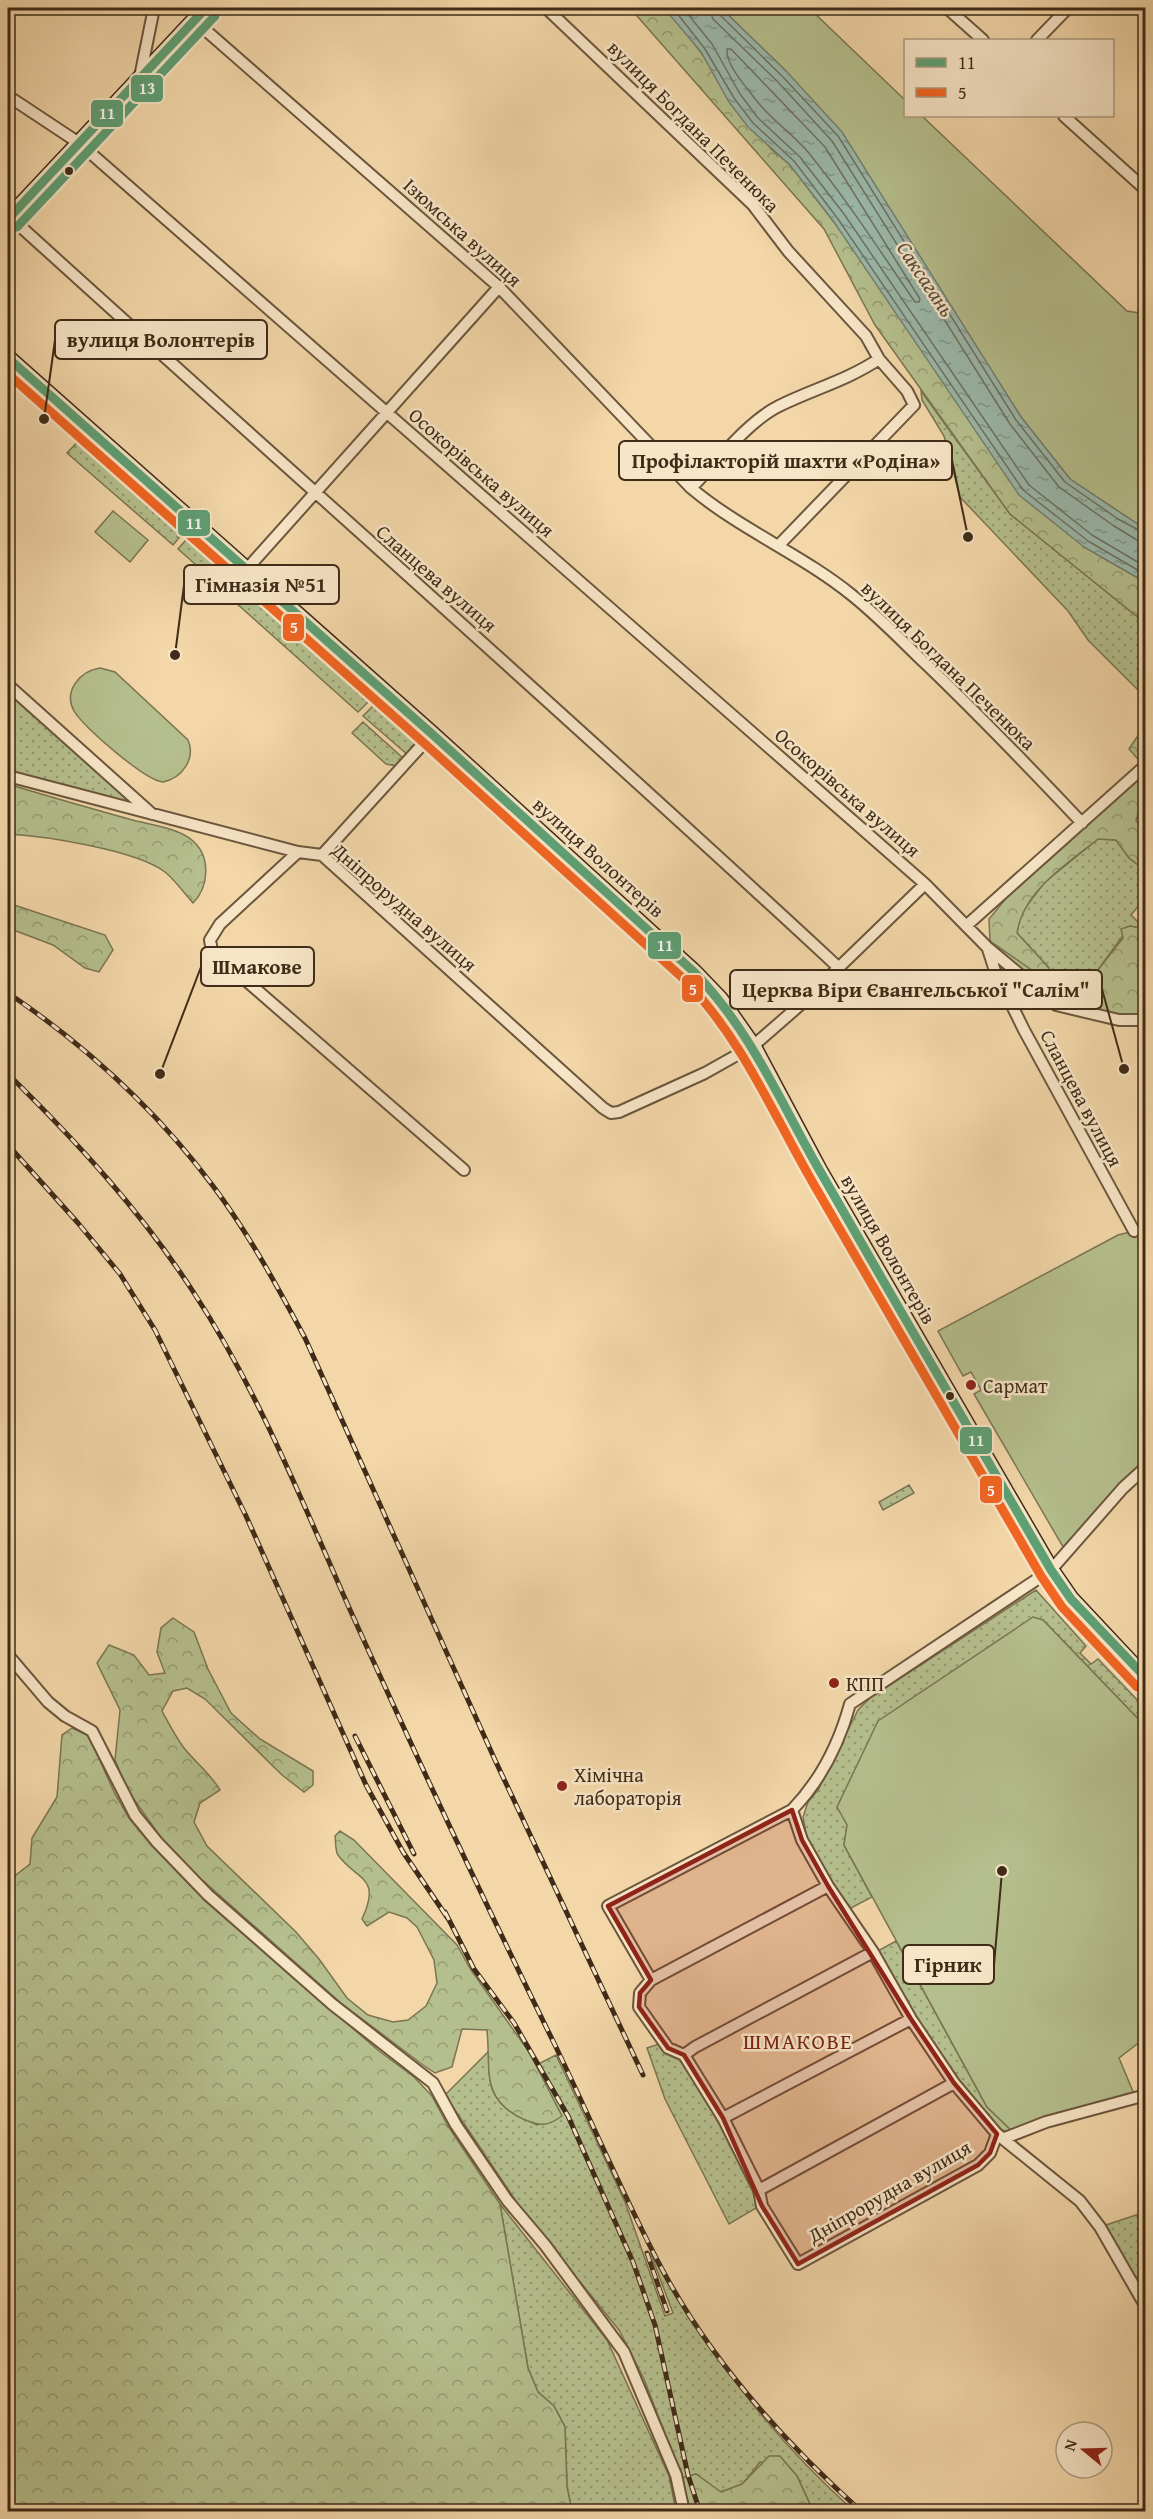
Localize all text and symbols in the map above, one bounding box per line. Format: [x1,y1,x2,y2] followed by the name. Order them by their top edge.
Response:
[601,33,787,219] street label: вулиця Богдана Печенюка
[904,39,1114,117] legend
[958,49,975,76] text: 11
[130,74,164,103] line badge: 13
[139,76,155,100] text: 13
[958,79,967,106] text: 5
[90,99,124,128] line badge: 11
[99,101,115,125] text: 11
[63,165,75,177] unlabelled marker
[397,171,529,293] street label: Ізюмська вулиця
[889,235,963,323] water label: Саксагань
[55,320,267,359] callout: вулиця Волонтерів
[67,324,255,355] text: вулиця Волонтерів
[403,400,561,544] street label: Осокорівська вулиця
[619,441,952,480] callout: Профілакторій шахти «Родіна»
[632,445,940,476] text: Профілакторій шахти «Родіна»
[177,509,211,537] line badge: 11
[186,511,202,535] text: 11
[370,517,504,639] street label: Сланцева вулиця
[184,565,339,604] callout: Гімназія №51
[195,569,327,600] text: Гімназія №51
[855,574,1043,757] street label: вулиця Богдана Печенюка
[282,613,305,642] line badge: 5
[290,615,298,639] text: 5
[769,720,927,864] street label: Осокорівська вулиця
[527,790,671,924] street label: вулиця Волонтерів
[325,835,484,978] street label: Дніпрорудна вулиця
[647,931,682,960] line badge: 11
[657,933,673,957] text: 11
[201,947,314,986] callout: Шмакове
[212,951,302,982] text: Шмакове
[730,970,1102,1009] callout: Церква Віри Євангельської "Салім"
[681,974,704,1003] line badge: 5
[742,974,1090,1005] text: Церква Віри Євангельської "Салім"
[689,977,697,1001] text: 5
[1034,1024,1130,1172] street label: Сланцева вулиця
[834,1169,944,1329] street label: вулиця Волонтерів
[983,1371,1048,1400] place label: Сармат
[964,1378,978,1392] marker: Сармат
[944,1390,956,1402] unlabelled marker
[959,1426,993,1455] line badge: 11
[968,1428,984,1452] text: 11
[979,1475,1003,1504] line badge: 5
[987,1478,995,1502] text: 5
[846,1669,884,1698] place label: КПП
[827,1676,841,1690] marker: КПП
[574,1760,682,1812] place label: Хімічна лабораторія
[555,1779,569,1793] marker: Хімічна лабораторія
[903,1945,994,1984] callout: Гірник
[914,1949,983,1980] text: Гірник
[743,2025,853,2057] district label: ШМАКОВЕ
[801,2132,976,2250] street label: Дніпрорудна вулиця
[1054,2420,1114,2480] north arrow
[1057,2436,1083,2454] text: N

